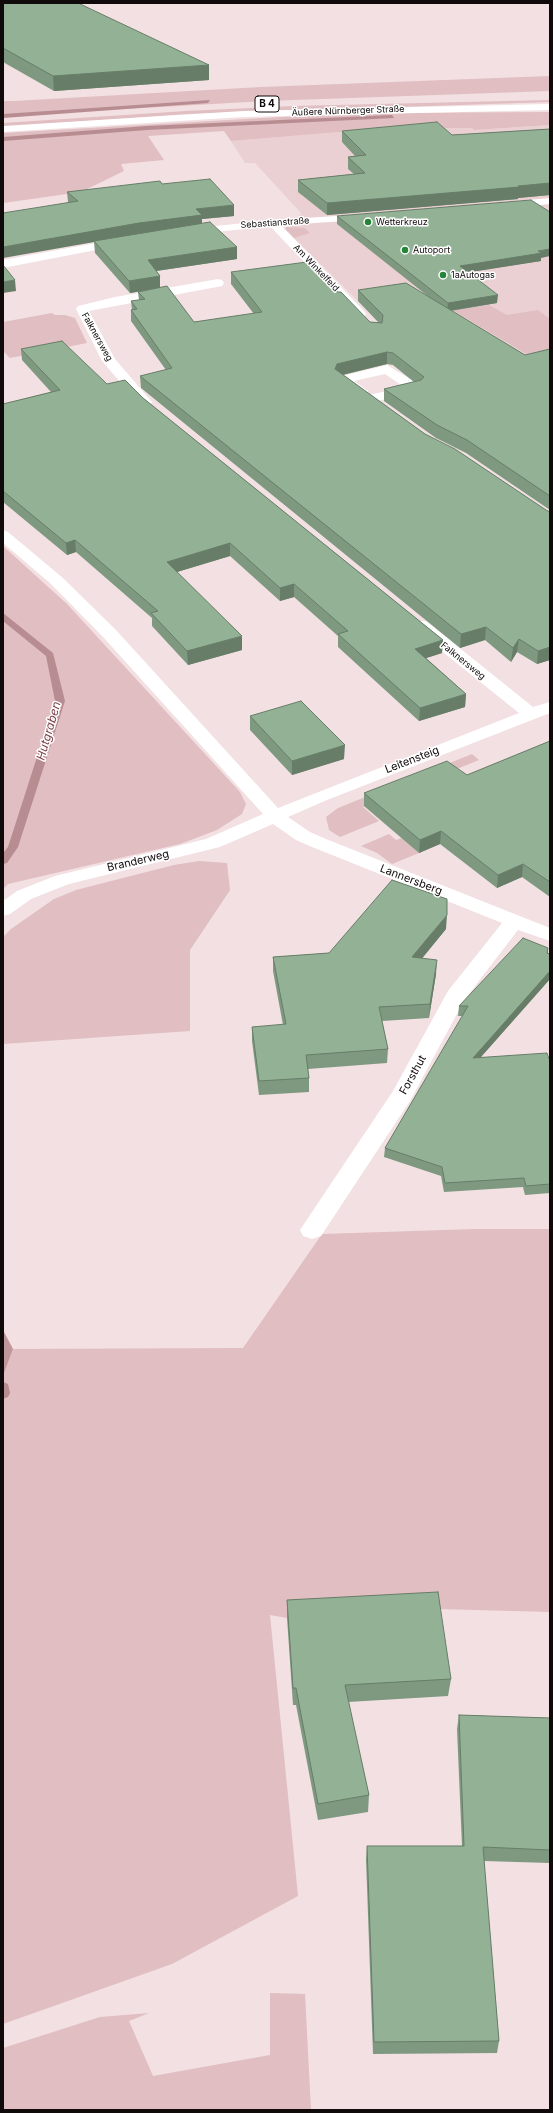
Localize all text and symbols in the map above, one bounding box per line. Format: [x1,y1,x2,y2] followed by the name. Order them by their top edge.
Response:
[255,96,279,112] road number: B 4
[291,104,405,118] street label: Äußere Nürnberger Straße
[240,215,310,231] street label: Sebastianstraße
[363,217,373,227] marker: Wetterkreuz
[376,217,428,227] place label: Wetterkreuz
[291,242,341,294] street label: Am Winkelfeld
[400,245,410,255] marker: Autoport
[413,245,450,255] place label: Autoport
[438,270,448,280] marker: 1aAutogas
[451,270,495,280] place label: 1aAutogas
[79,311,115,363] street label: Falknersweg
[439,640,487,682] street label: Falknersweg
[34,700,64,762] water label: Hutgraben
[383,744,441,776] street label: Leitensteig
[106,847,170,875] street label: Branderweg
[378,862,444,898] street label: Lannersberg
[397,1053,429,1097] street label: Forsthut

